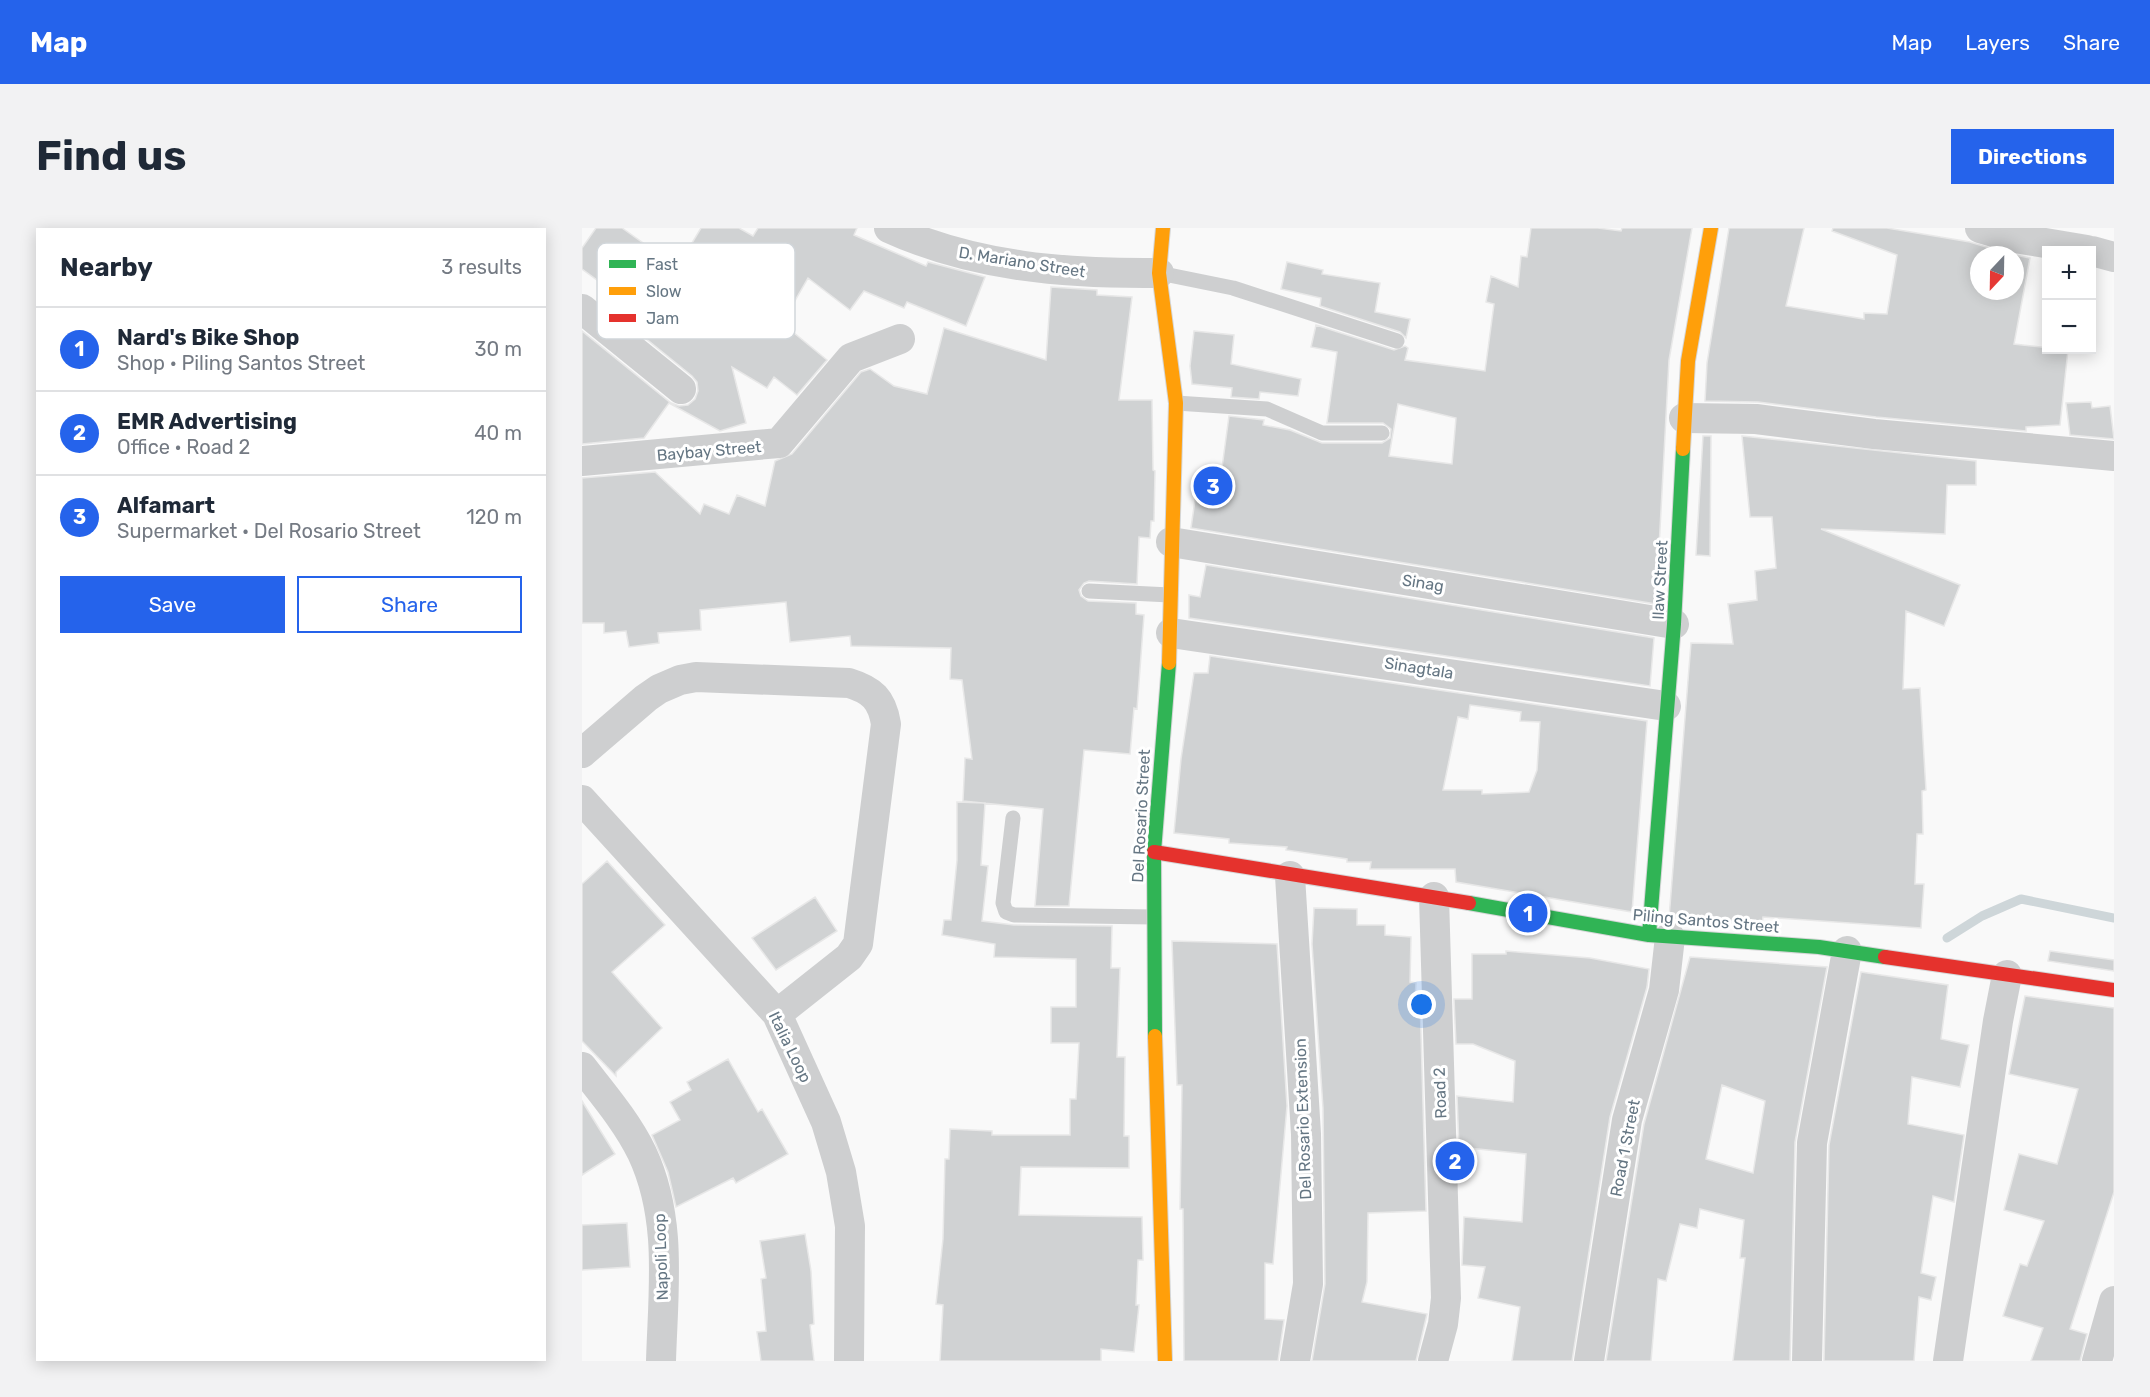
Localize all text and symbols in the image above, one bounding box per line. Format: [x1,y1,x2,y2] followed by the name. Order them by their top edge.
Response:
[30,26,87,59] text: Map
[1891,30,1932,55] text: Map
[1965,30,2030,55] text: Layers
[2063,30,2120,55] text: Share
[1951,129,2114,184] button: Directions
[36,131,187,181] text: Find us
[597,243,795,339] legend
[957,243,1087,281] street label: D. Mariano Street
[1970,246,2024,300] north arrow
[2042,246,2096,354] map controls
[2042,246,2096,300] button: +
[60,252,153,283] text: Nearby
[441,255,522,279] text: 3 results
[646,255,678,274] text: Fast
[646,282,682,301] text: Slow
[2042,300,2096,354] button: −
[646,309,679,328] text: Jam
[117,324,299,351] text: Nard's Bike Shop
[75,337,84,361] text: 1
[475,337,522,361] text: 30 m
[117,351,365,375] text: Shop · Piling Santos Street
[117,408,297,435] text: EMR Advertising
[73,421,86,445] text: 2
[474,421,522,445] text: 40 m
[117,435,250,459] text: Office · Road 2
[656,437,762,465] street label: Baybay Street
[1194,464,1232,508] pin: 3
[117,492,215,519] text: Alfamart
[73,505,86,529] text: 3
[466,505,522,529] text: 120 m
[117,519,421,543] text: Supermarket · Del Rosario Street
[1648,540,1672,620] street label: Ilaw Street
[1401,570,1445,596] street label: Sinag
[60,576,285,633] button: Save
[297,576,522,633] button: Share
[1383,653,1455,683] street label: Sinagtala
[1128,749,1154,883] street label: Del Rosario Street
[1508,890,1548,936] pin: 1
[1632,905,1780,937] street label: Piling Santos Street
[1407,990,1436,1019] your location
[765,1008,815,1086] street label: Italia Loop
[1291,1038,1315,1200] street label: Del Rosario Extension
[1430,1067,1450,1119] street label: Road 2
[1606,1098,1644,1198] street label: Road 1 Street
[1436,1138,1474,1184] pin: 2
[650,1213,672,1301] street label: Napoli Loop

